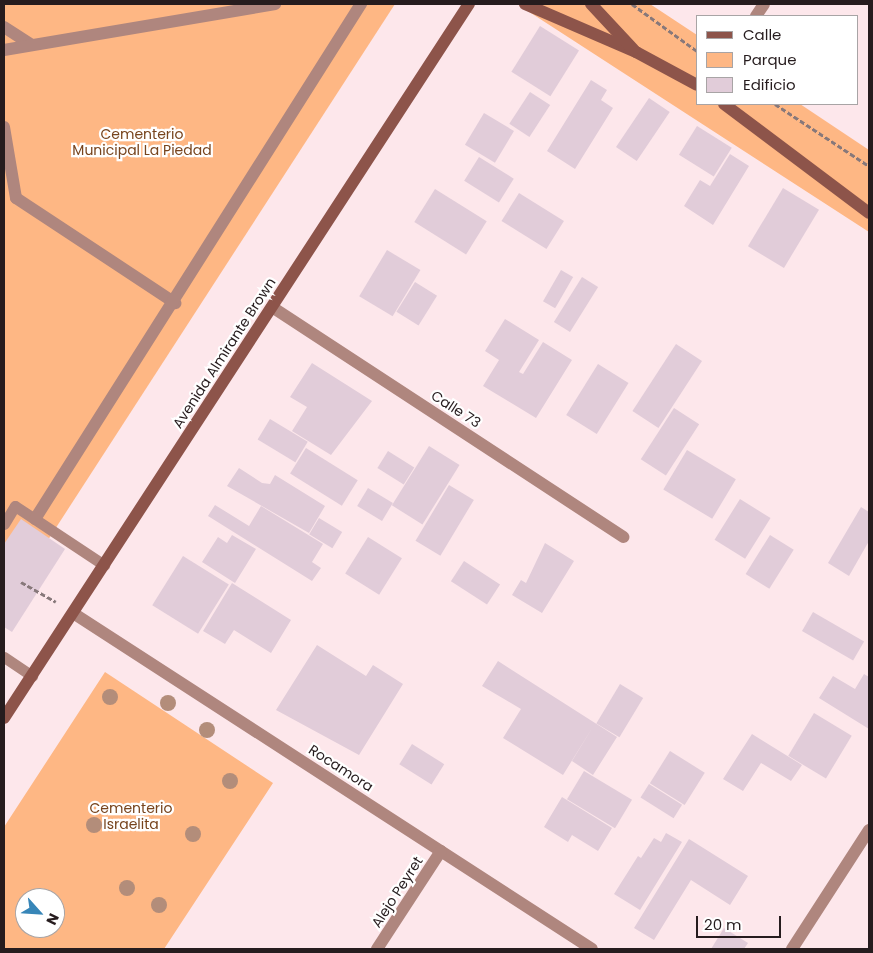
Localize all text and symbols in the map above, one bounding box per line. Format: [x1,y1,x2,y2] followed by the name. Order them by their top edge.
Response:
[696,15,858,105] legend
[743,24,781,45] text: Calle
[743,49,796,70] text: Parque
[743,74,796,95] text: Edificio
[72,126,212,158] park label: Cementerio Municipal La Piedad
[169,275,279,431] street label: Avenida Almirante Brown
[428,387,484,431] street label: Calle 73
[306,741,376,795] street label: Rocamora
[90,800,172,832] park label: Cementerio Israelita
[368,853,426,931] street label: Alejo Peyret
[15,888,65,938] north arrow
[698,906,783,938] scale bar
[41,910,64,928] text: N
[704,914,742,935] text: 20 m

